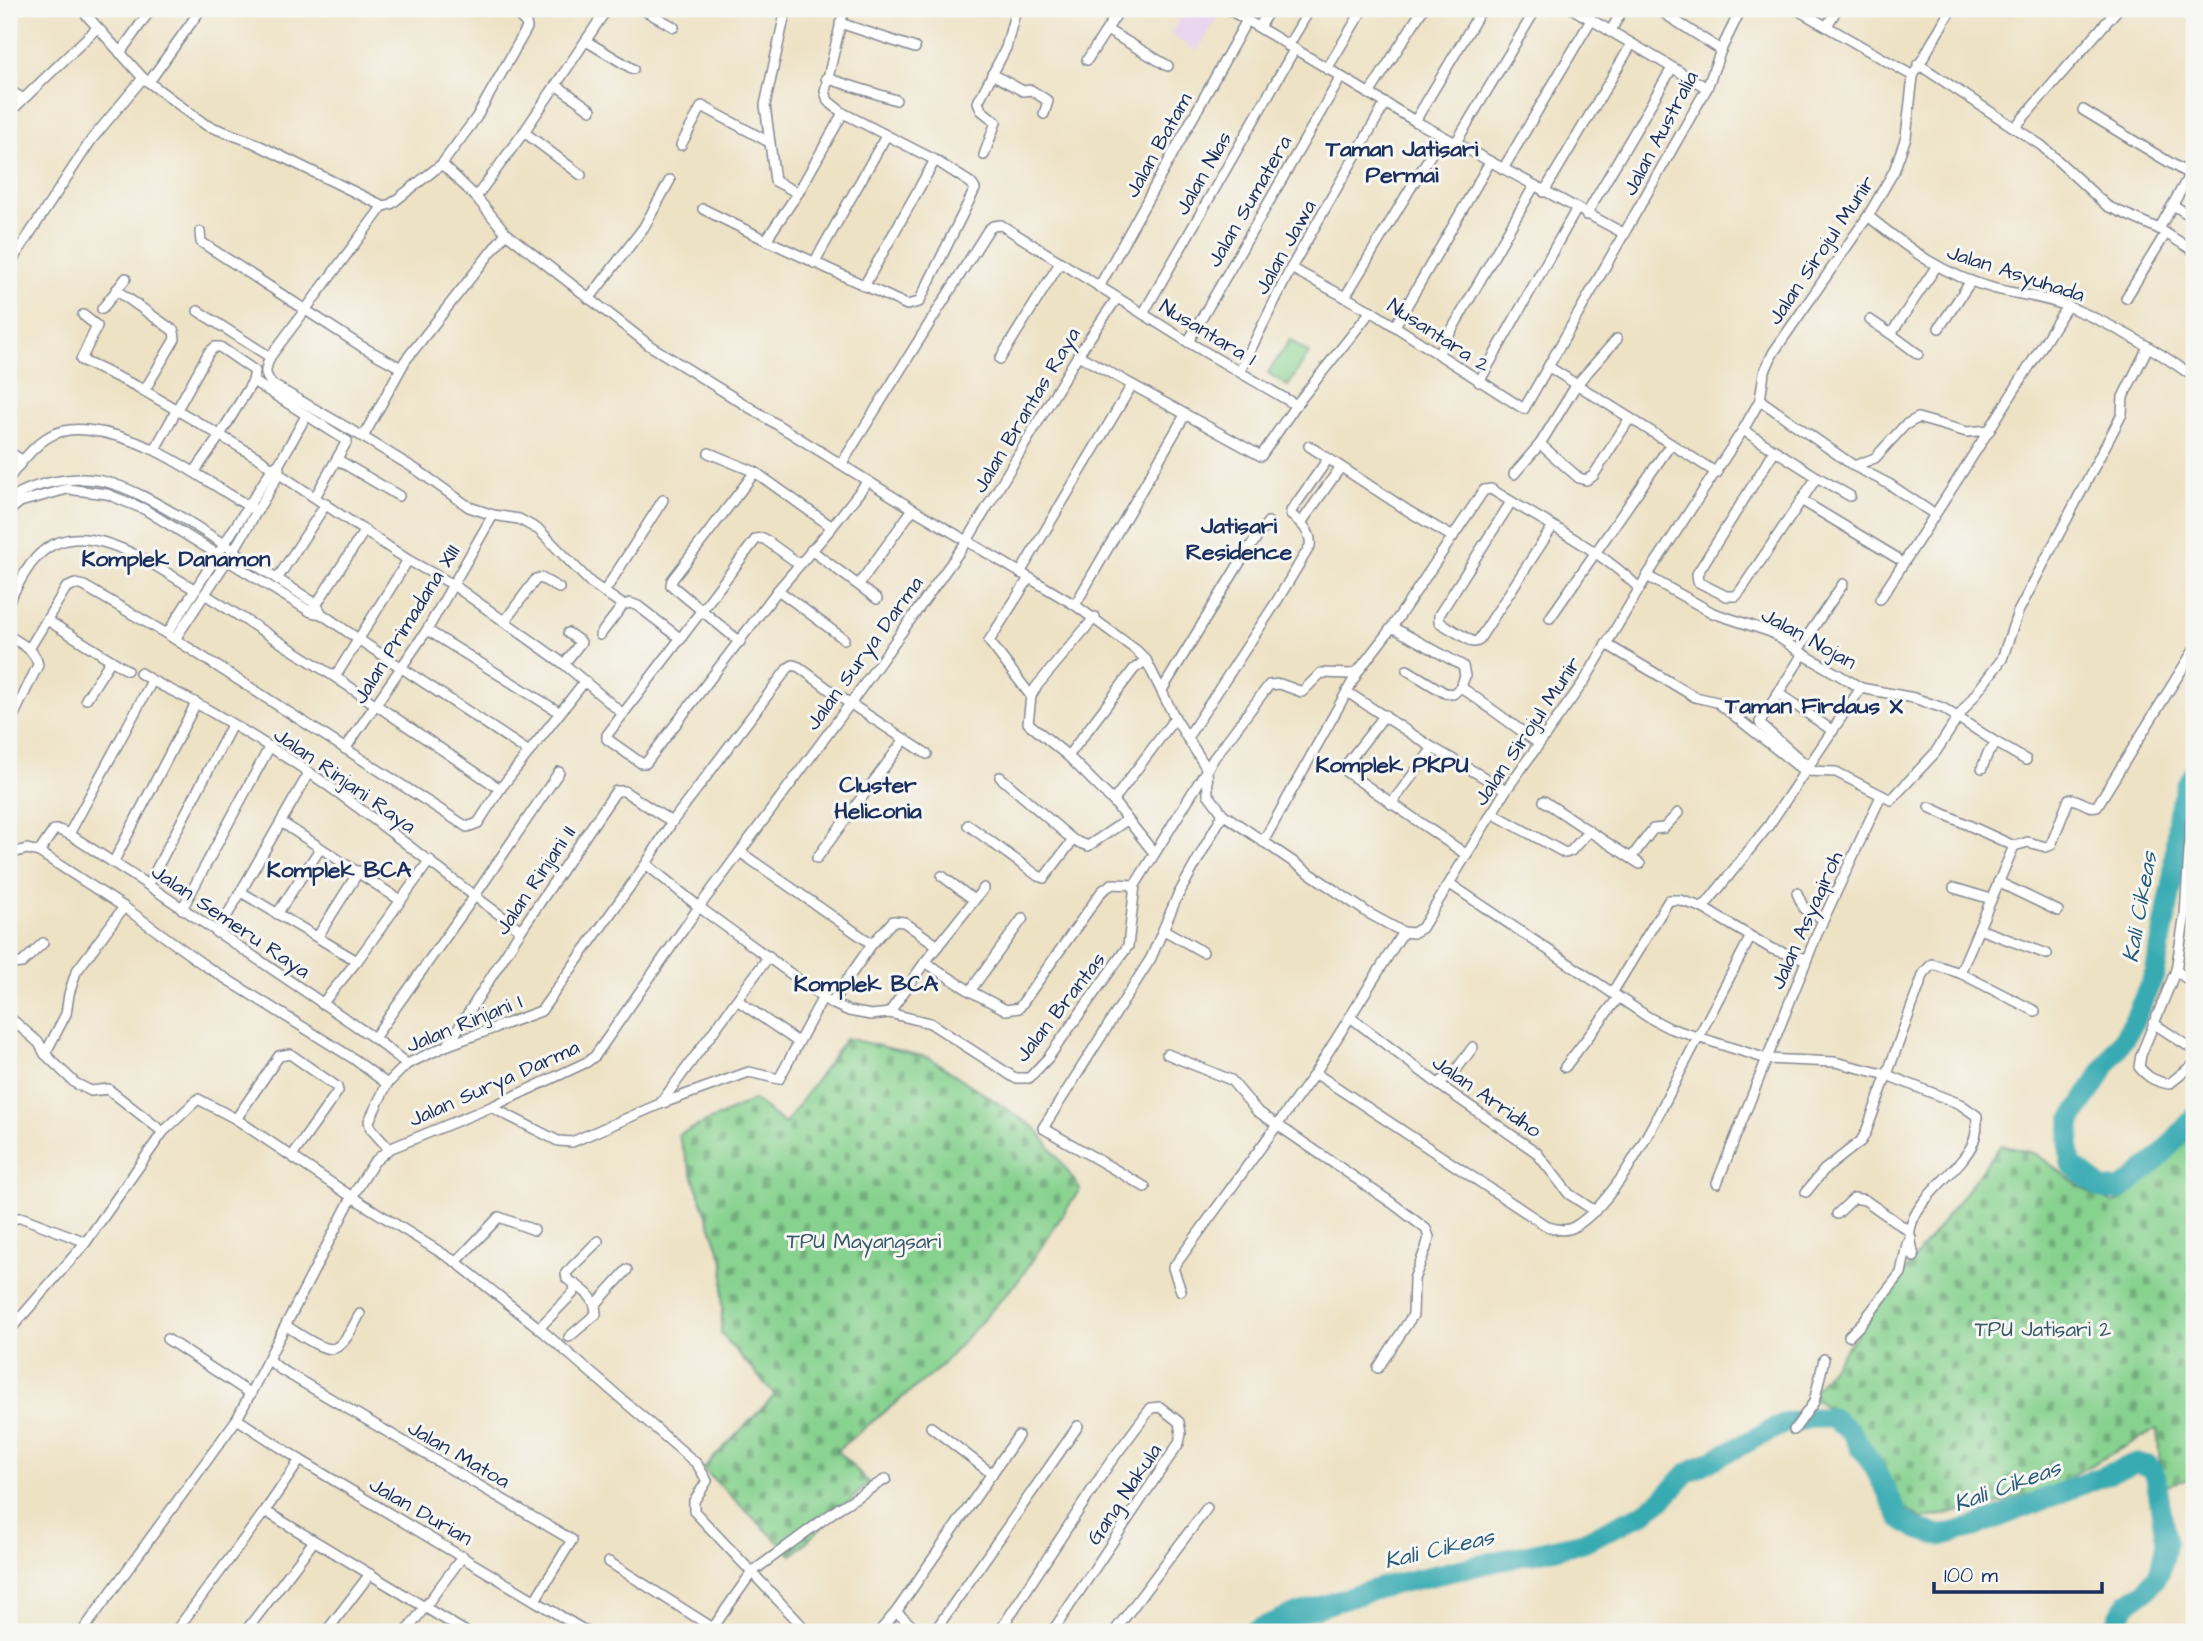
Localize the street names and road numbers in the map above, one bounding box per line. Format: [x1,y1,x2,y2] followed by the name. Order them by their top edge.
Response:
[1615,66,1706,201] street label: Jalan Australia
[1118,87,1200,203] street label: Jalan Batam
[1168,126,1239,220] street label: Jalan Nias
[1200,130,1299,273] street label: Jalan Sumatera
[1761,170,1882,331] street label: Jalan Sirojul Munir
[1248,194,1324,300] street label: Jalan Jawa
[1943,238,2089,311] street label: Jalan Asyuhada
[1382,291,1496,380] street label: Nusantara 2
[1154,292,1262,373] street label: Nusantara 1
[965,322,1089,499] street label: Jalan Brantas Raya
[346,539,467,710] street label: Jalan Primadana XIII
[799,570,932,737] street label: Jalan Surya Darma
[1756,600,1862,676] street label: Jalan Nojan
[1467,651,1588,812] street label: Jalan Sirojul Munir
[267,720,422,842] street label: Jalan Rinjani Raya
[488,820,583,941] street label: Jalan Rinjani II
[1763,846,1852,995] street label: Jalan Asyaqiroh
[144,857,316,987] street label: Jalan Semeru Raya
[1008,946,1112,1068] street label: Jalan Brantas
[402,987,527,1060] street label: Jalan Rinjani I
[404,1033,585,1136] street label: Jalan Surya Darma
[1426,1048,1547,1145] street label: Jalan Arridho
[402,1413,516,1496] street label: Jalan Matoa
[1080,1438,1171,1552] street label: Gang Nakula
[364,1470,478,1553] street label: Jalan Durian

